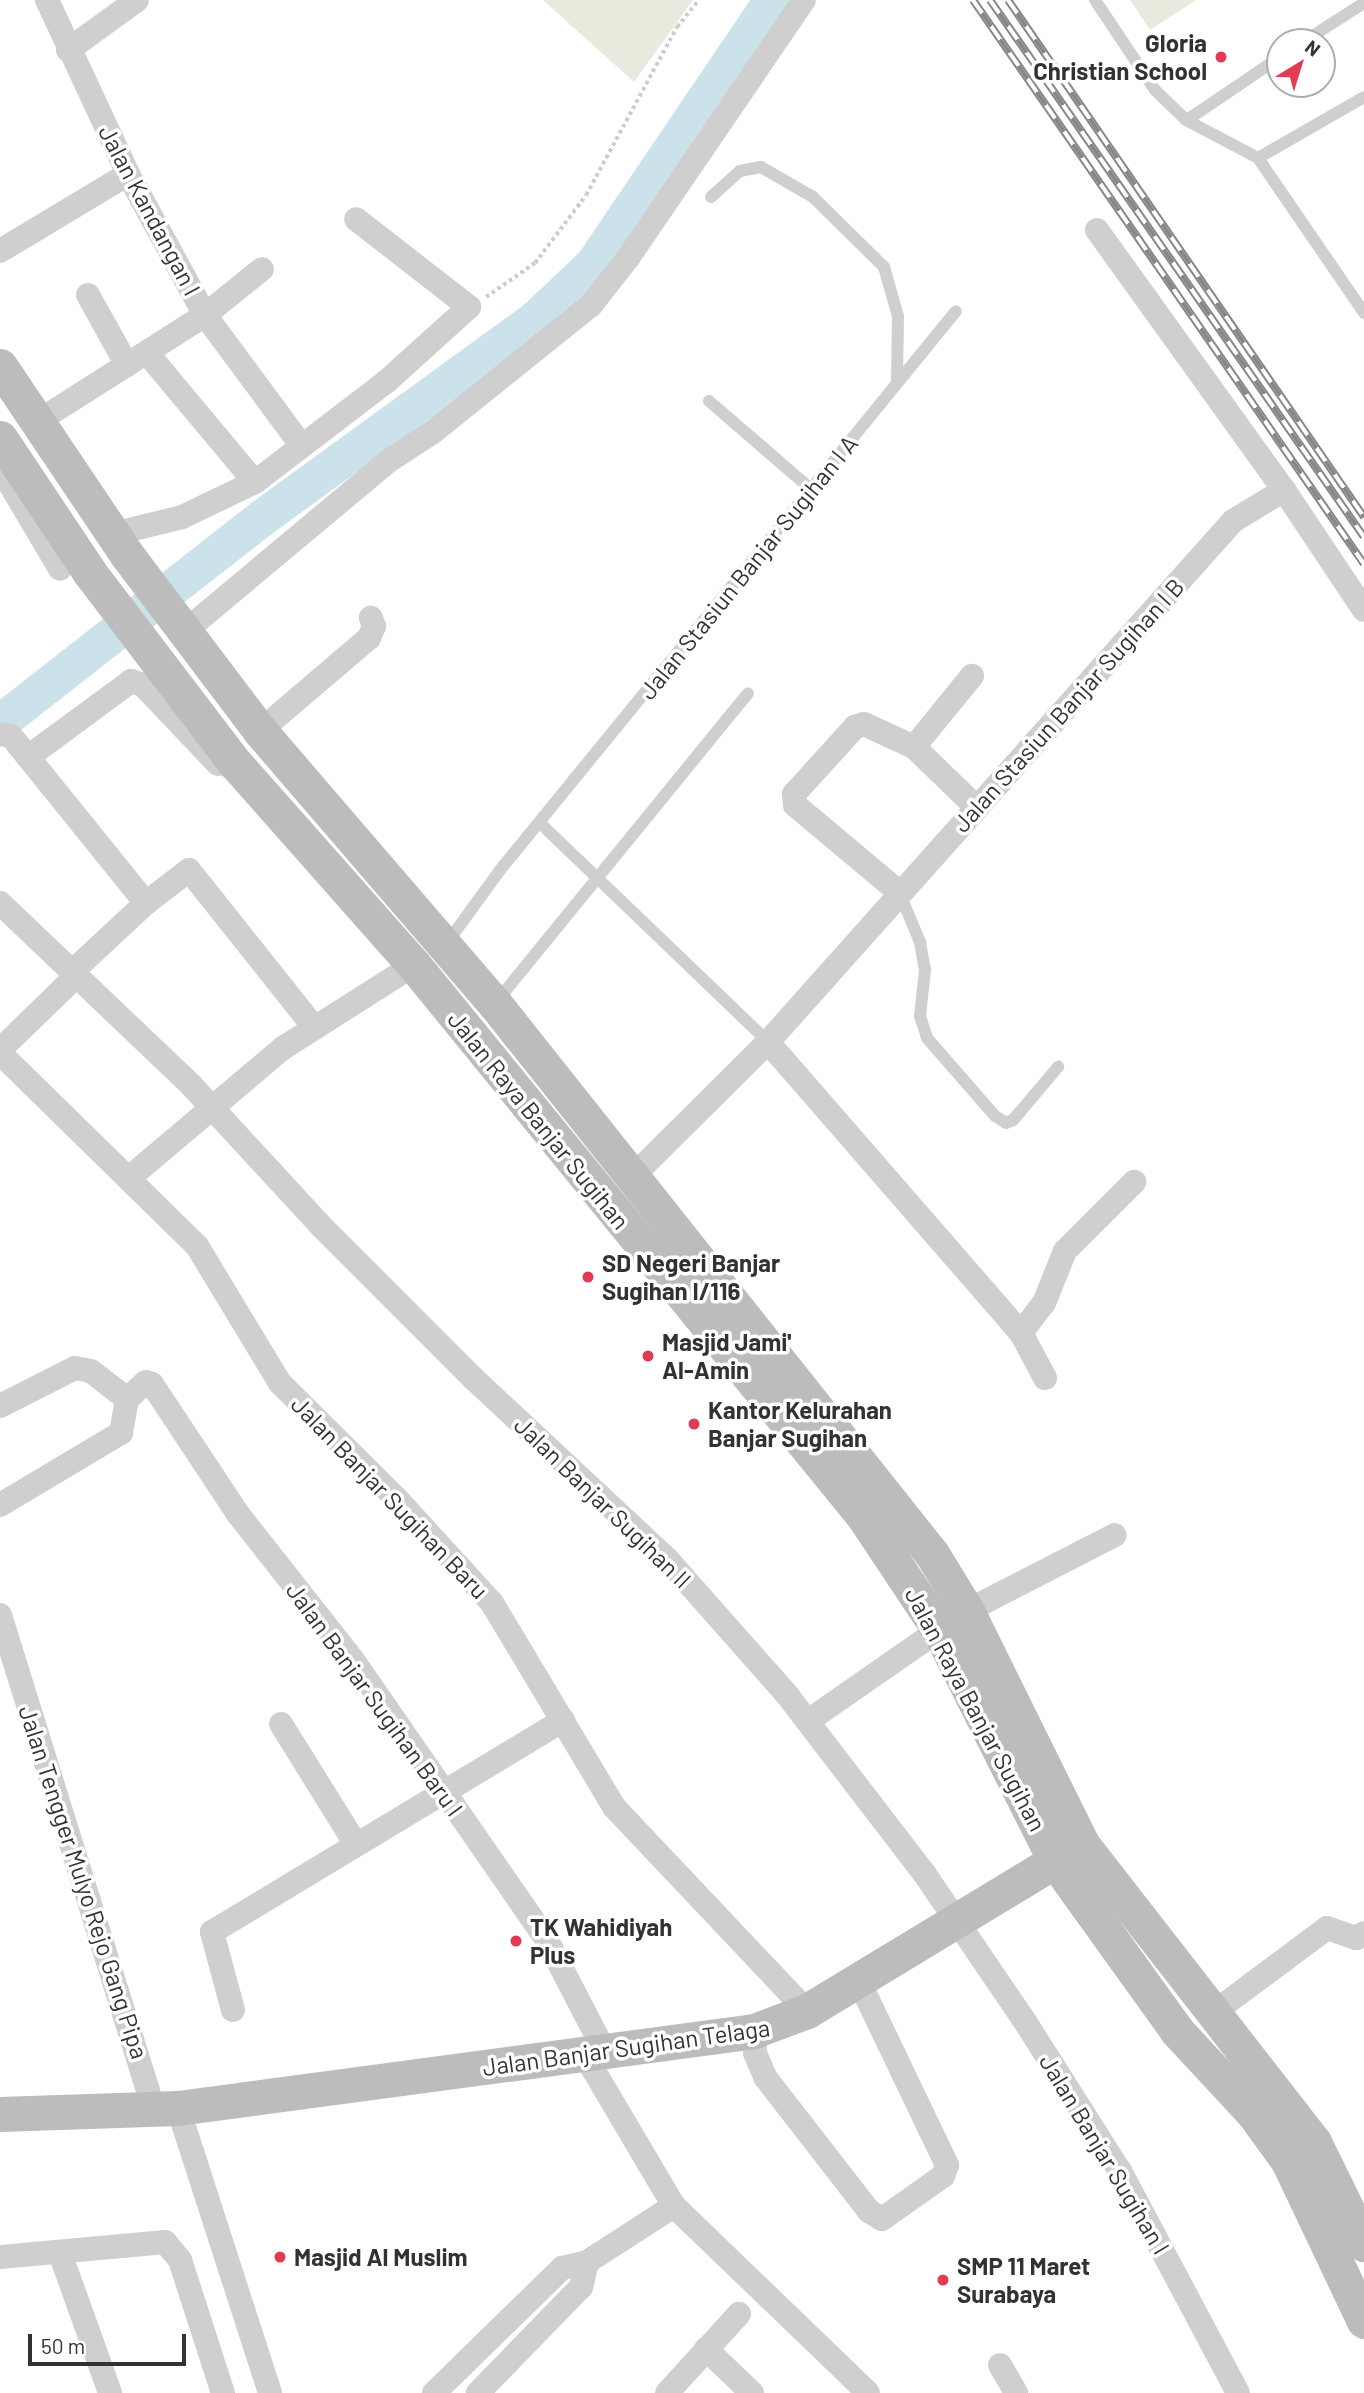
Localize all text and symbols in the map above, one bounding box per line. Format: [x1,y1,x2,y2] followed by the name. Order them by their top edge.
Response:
[1266,28,1336,98] north arrow
[1033,29,1207,85] place label: Gloria Christian School
[1301,35,1325,61] text: N
[1213,49,1229,65] marker: Gloria Christian School
[93,120,207,300] street label: Jalan Kandangan I
[633,429,863,705] street label: Jalan Stasiun Banjar Sugihan I A
[946,572,1190,838] street label: Jalan Stasiun Banjar Sugihan I B
[442,1005,636,1235] street label: Jalan Raya Banjar Sugihan
[602,1249,780,1305] place label: SD Negeri Banjar Sugihan I/116
[580,1269,596,1285] marker: SD Negeri Banjar Sugihan I/116
[662,1328,791,1384] place label: Masjid Jami' Al-Amin
[640,1348,656,1364] marker: Masjid Jami' Al-Amin
[286,1390,494,1604] street label: Jalan Banjar Sugihan Baru
[708,1396,892,1452] place label: Kantor Kelurahan Banjar Sugihan
[509,1410,697,1594] street label: Jalan Banjar Sugihan II
[686,1416,702,1432] marker: Kantor Kelurahan Banjar Sugihan
[280,1576,470,1822] street label: Jalan Banjar Sugihan Baru I
[899,1582,1053,1836] street label: Jalan Raya Banjar Sugihan
[13,1702,155,2062] street label: Jalan Tengger Mulyo Rejo Gang Pipa
[530,1913,672,1969] place label: TK Wahidiyah Plus
[508,1933,524,1949] marker: TK Wahidiyah Plus
[480,2013,772,2081] street label: Jalan Banjar Sugihan Telaga
[1034,2049,1176,2259] street label: Jalan Banjar Sugihan I
[294,2243,468,2271] place label: Masjid Al Muslim
[272,2249,288,2265] marker: Masjid Al Muslim
[957,2252,1090,2308] place label: SMP 11 Maret Surabaya
[935,2272,951,2288] marker: SMP 11 Maret Surabaya
[32,2320,189,2364] scale bar
[41,2333,85,2358] text: 50 m

